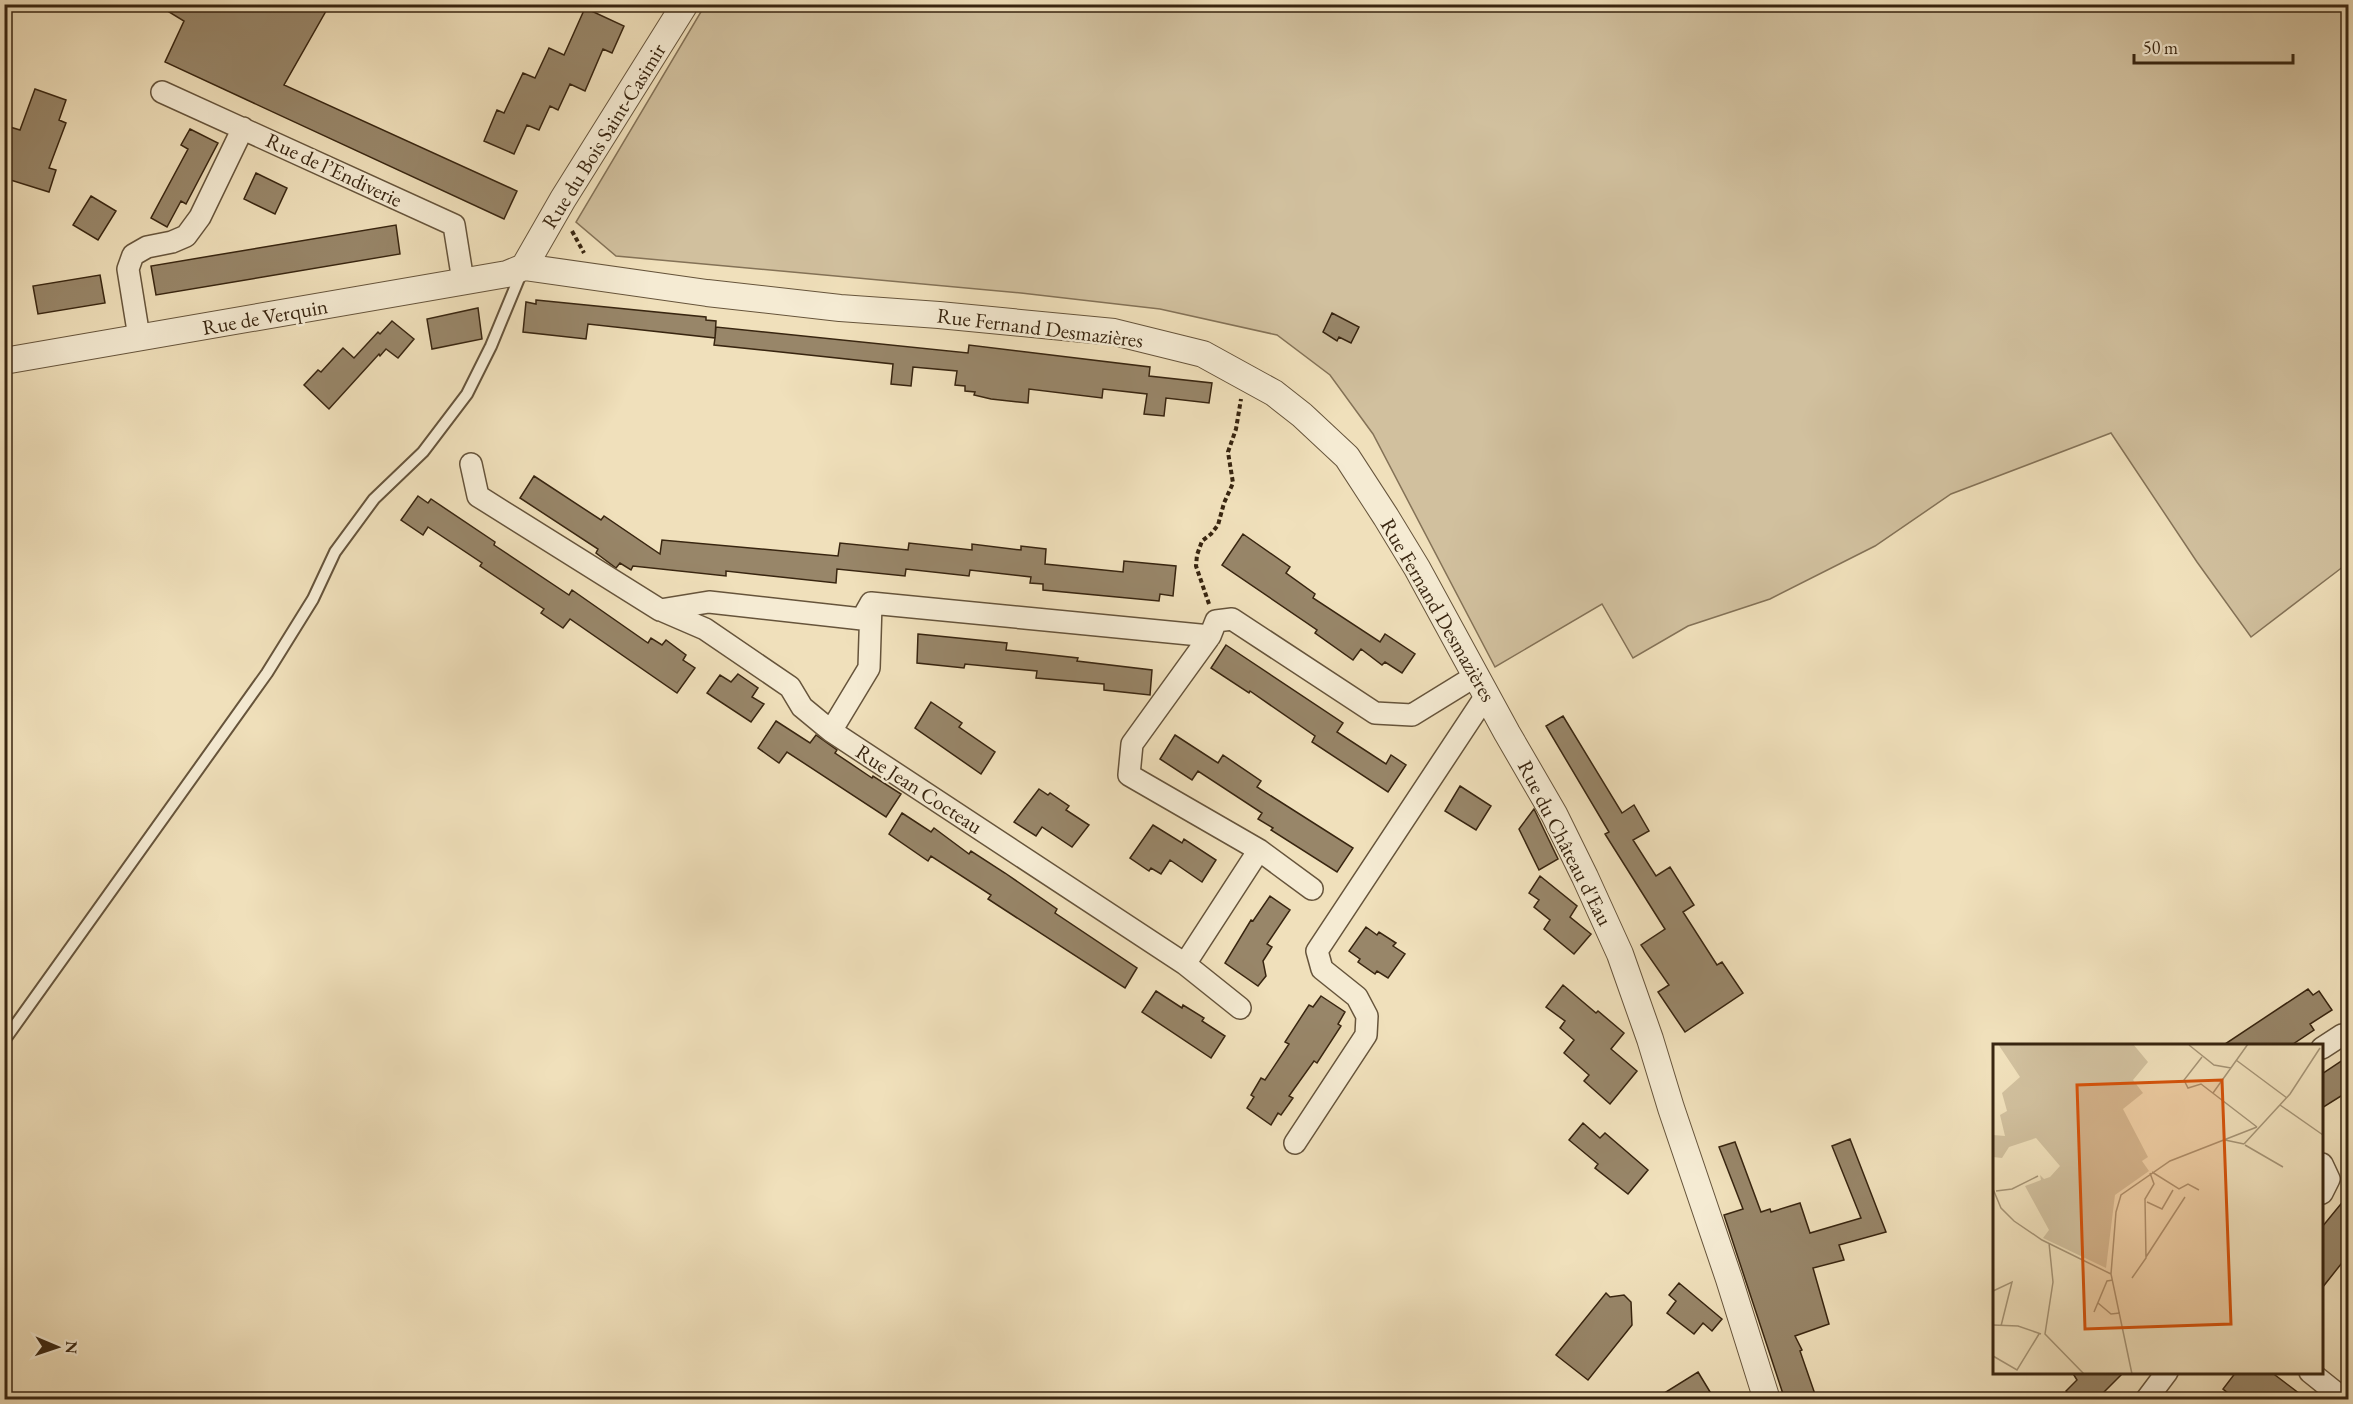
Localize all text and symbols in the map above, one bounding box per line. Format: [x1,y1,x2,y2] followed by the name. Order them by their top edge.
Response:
[2134,27,2293,65] scale bar
[2143,36,2178,59] text: 50 m
[536,38,672,233] street label: Rue du Bois Saint-Casimir
[262,126,407,213] street label: Rue de l’Endiverie
[200,292,330,341] street label: Rue de Verquin
[935,301,1145,354] street label: Rue Fernand Desmazières
[1375,513,1502,707] street label: Rue Fernand Desmazières
[851,738,988,840] street label: Rue Jean Cocteau
[1512,755,1619,930] street label: Rue du Château d'Eau
[1993,1044,2323,1374] inset map
[27,1317,87,1377] north arrow
[61,1341,82,1354] text: N

